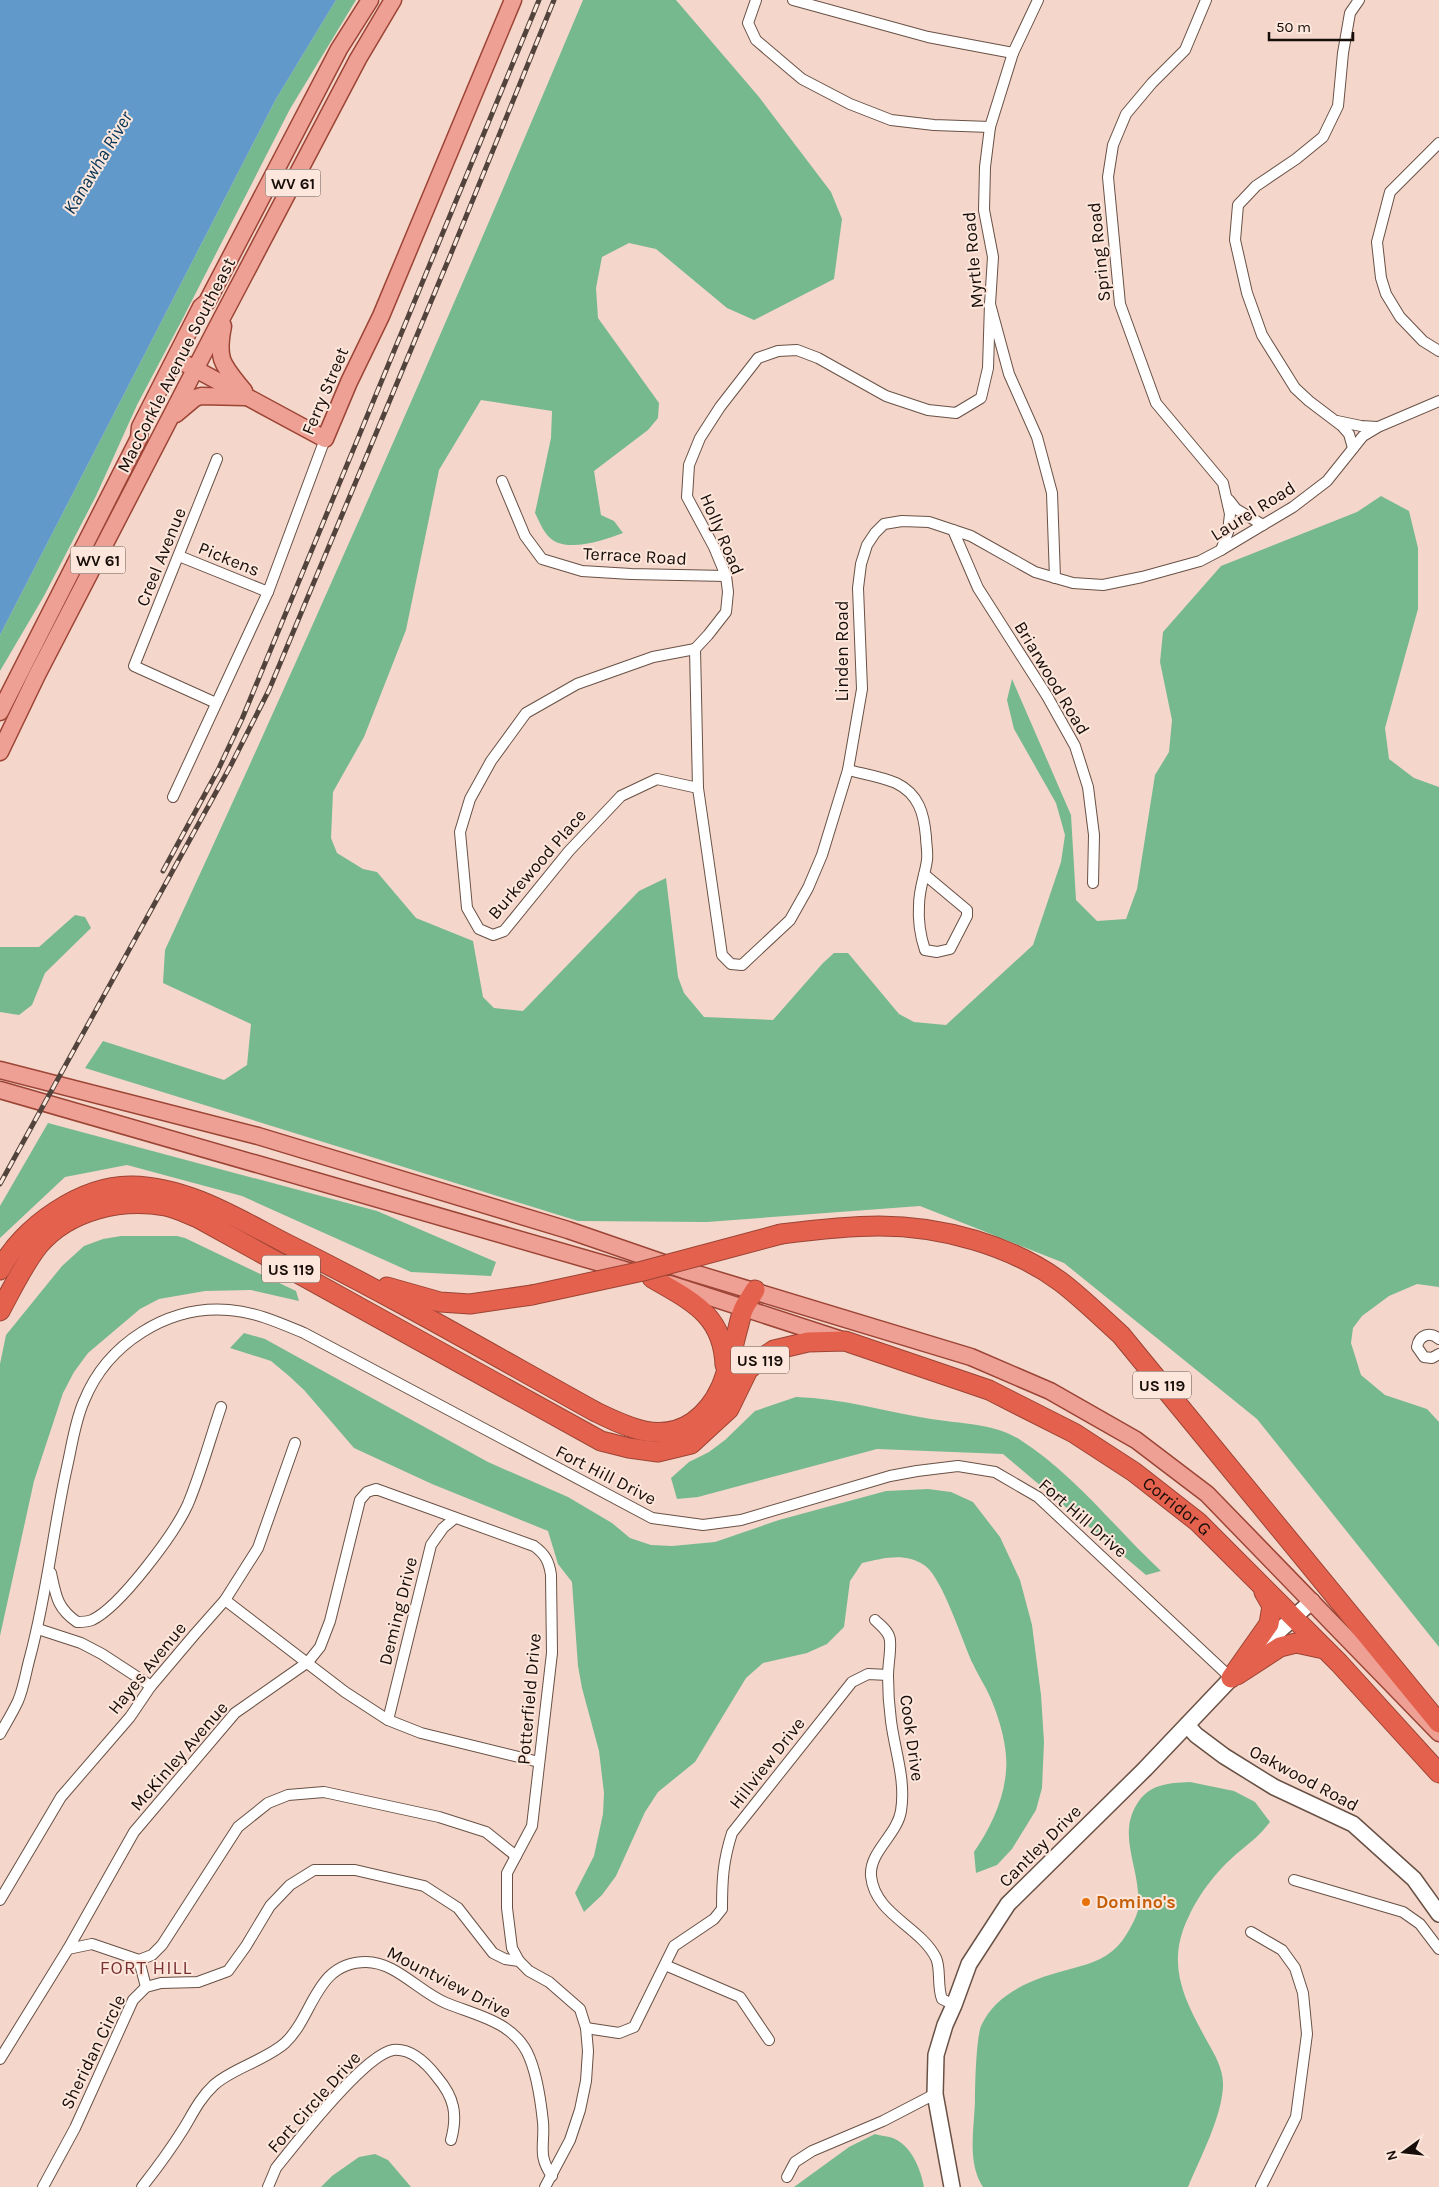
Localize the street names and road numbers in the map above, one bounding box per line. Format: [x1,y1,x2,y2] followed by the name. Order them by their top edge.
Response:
[266,170,320,197] road number: WV 61
[1083,201,1115,303] street label: Spring Road
[958,211,988,309] street label: Myrtle Road
[112,253,240,476] street label: MacCorkle Avenue Southeast
[297,344,353,438] street label: Ferry Street
[1207,476,1299,546] street label: Laurel Road
[695,490,749,578] street label: Holly Road
[131,504,191,610] street label: Creel Avenue
[195,537,263,581] street label: Pickens
[582,542,688,570] street label: Terrace Road
[70,546,126,574] road number: WV 61
[831,600,853,702] street label: Linden Road
[1009,617,1095,739] street label: Briarwood Road
[483,804,591,924] street label: Burkewood Place
[262,1256,320,1282] road number: US 119
[731,1346,789,1374] road number: US 119
[1133,1372,1191,1398] road number: US 119
[552,1440,660,1510] street label: Fort Hill Drive
[1138,1472,1216,1540] street label: Corridor G
[1034,1474,1132,1562] street label: Fort Hill Drive
[374,1555,422,1667] street label: Deming Drive
[103,1617,191,1719] street label: Hayes Avenue
[512,1632,546,1766] street label: Potterfield Drive
[895,1693,929,1783] street label: Cook Drive
[125,1697,233,1815] street label: McKinley Avenue
[724,1713,810,1813] street label: Hillview Drive
[1246,1740,1362,1816] street label: Oakwood Road
[994,1800,1086,1892] street label: Cantley Drive
[383,1941,515,2023] street label: Mountview Drive
[56,1991,130,2113] street label: Sheridan Circle
[263,2047,365,2157] street label: Fort Circle Drive

